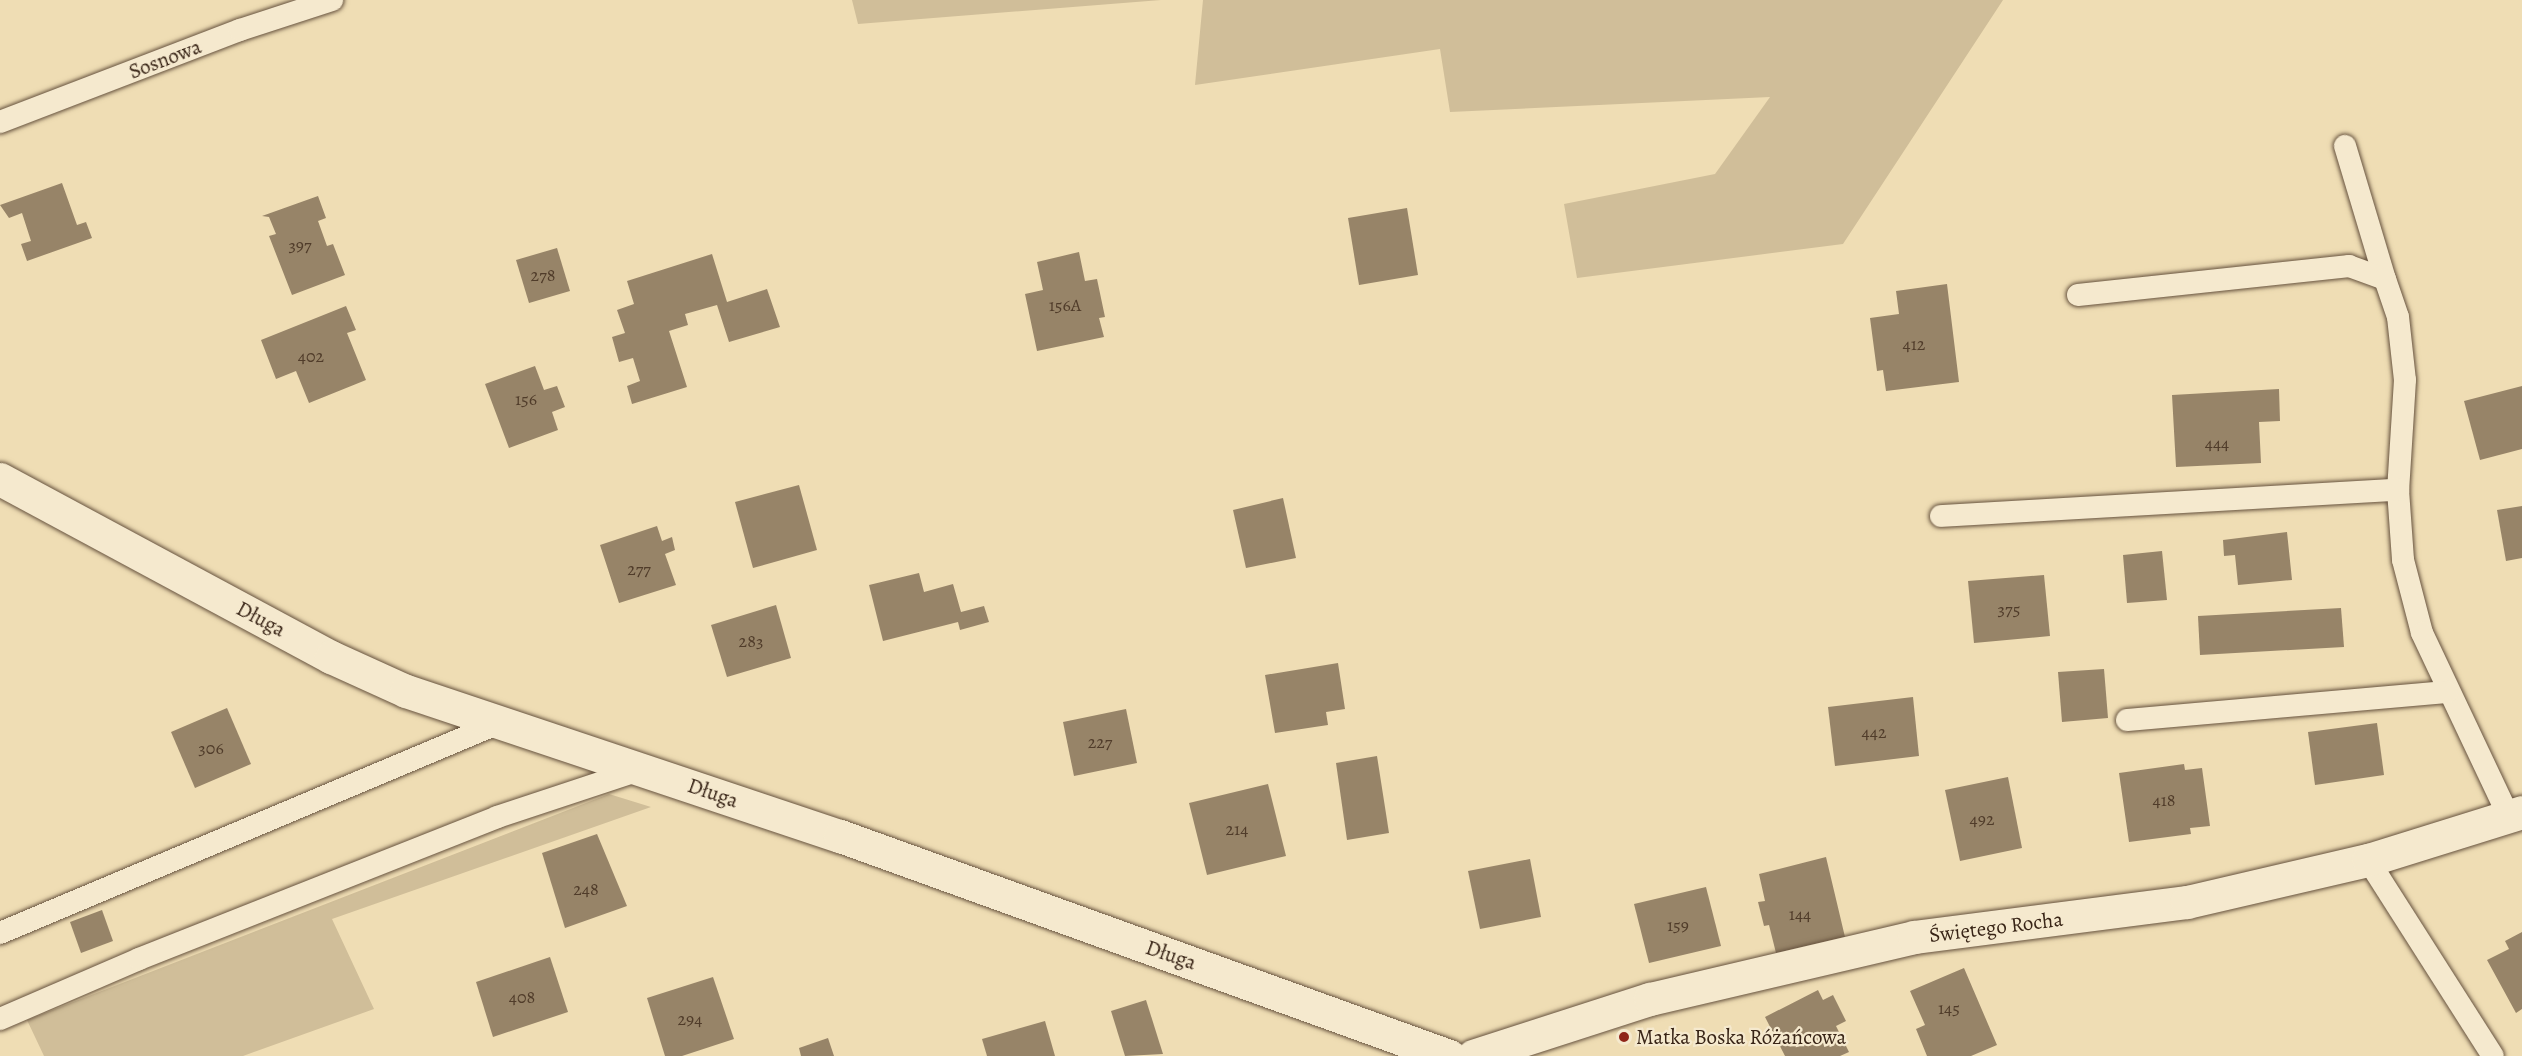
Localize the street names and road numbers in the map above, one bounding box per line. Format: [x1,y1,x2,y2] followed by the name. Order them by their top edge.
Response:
[125,34,205,84] street label: Sosnowa
[232,596,290,642] street label: Długa
[684,773,742,813] street label: Długa
[1928,906,2064,948] street label: Świętego Rocha
[1142,935,1200,975] street label: Długa

